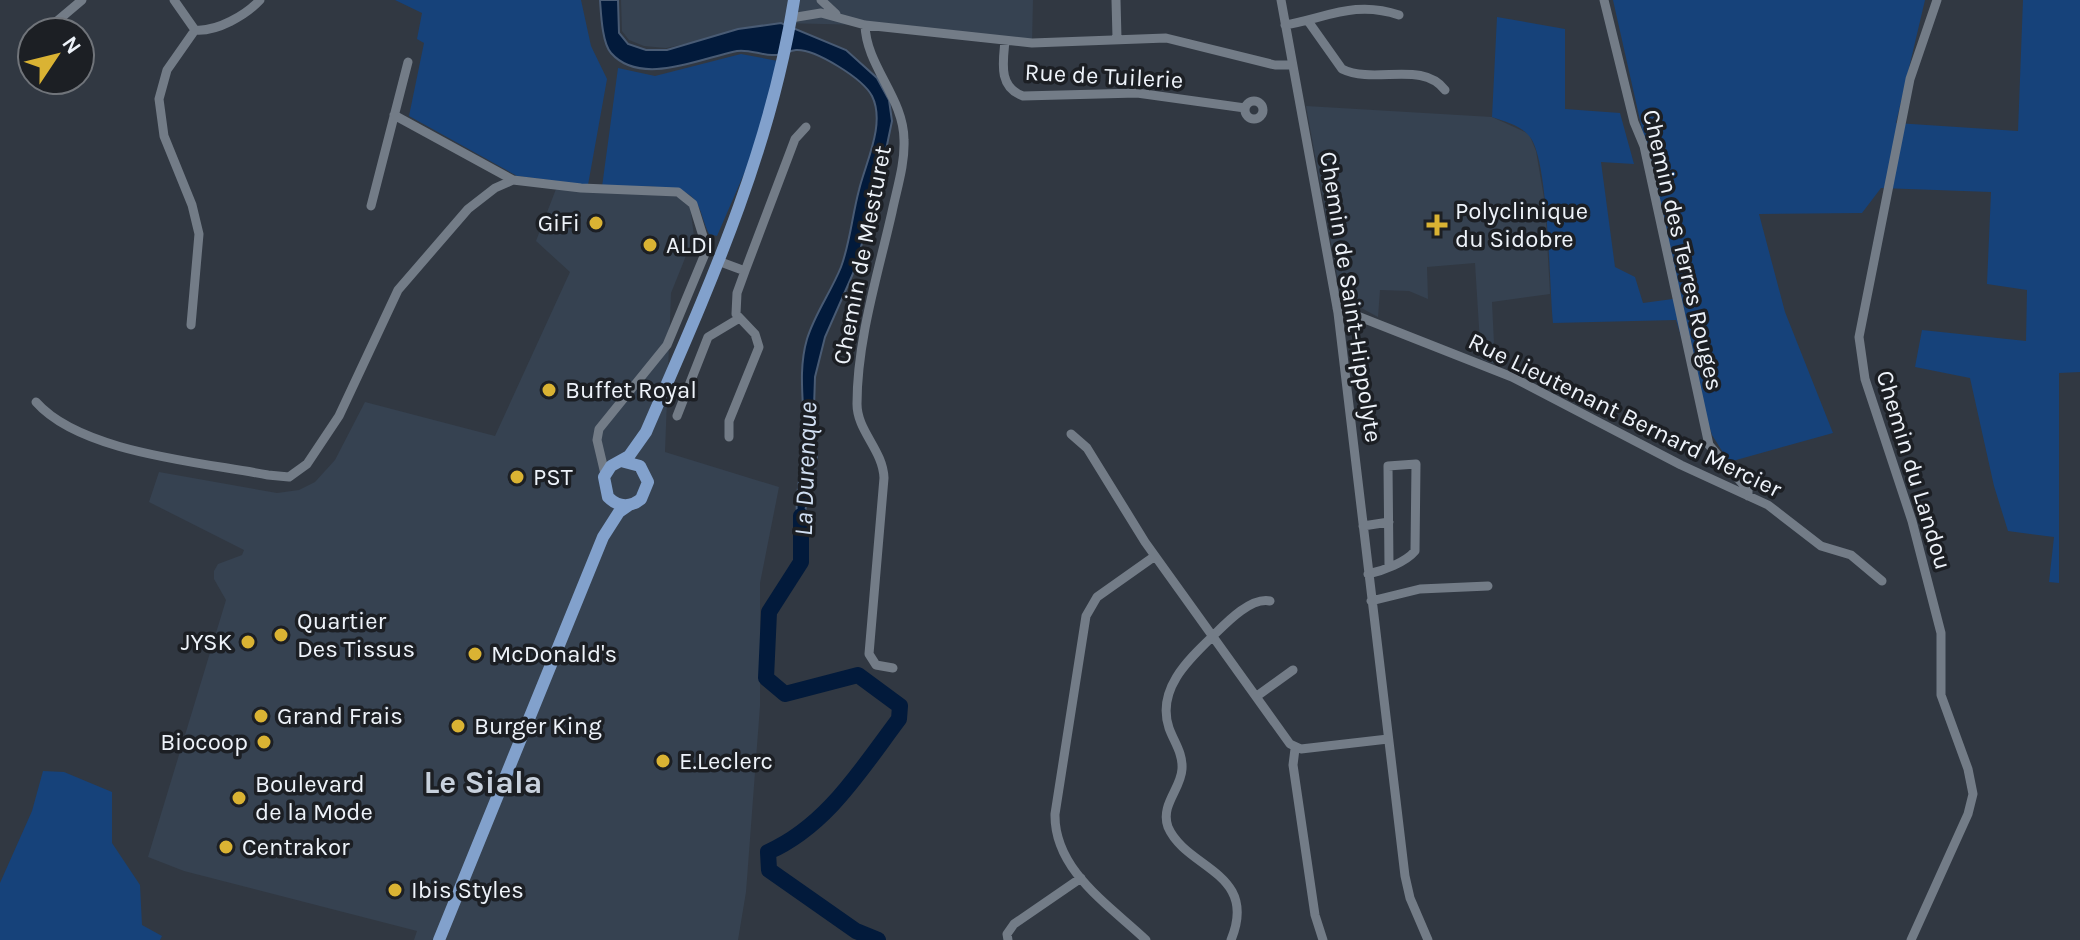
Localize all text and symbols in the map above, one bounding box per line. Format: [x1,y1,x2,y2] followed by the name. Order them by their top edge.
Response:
[16,16,96,96] north arrow
[56,31,87,59] text: N
[1024,58,1184,94] street label: Rue de Tuilerie
[1637,107,1729,393] street label: Chemin des Terres Rouges
[827,143,897,367] street label: Chemin de Mesturet
[1314,150,1388,444] street label: Chemin de Saint-Hippolyte
[1455,197,1588,253] place label: Polyclinique du Sidobre
[538,209,580,237] place label: GiFi
[587,214,605,232] marker: GiFi
[1426,214,1448,236] marker: Polyclinique du Sidobre
[666,231,714,259] place label: ALDI
[641,236,659,254] marker: ALDI
[1464,327,1786,503] street label: Rue Lieutenant Bernard Mercier
[1870,367,1958,573] street label: Chemin du Landou
[565,376,697,404] place label: Buffet Royal
[540,381,558,399] marker: Buffet Royal
[788,401,823,537] water label: La Durenque
[533,463,573,491] place label: PST
[508,468,526,486] marker: PST
[297,607,415,663] place label: Quartier Des Tissus
[272,626,290,644] marker: Quartier Des Tissus
[181,628,232,656] place label: JYSK
[239,633,257,651] marker: JYSK
[491,640,617,668] place label: McDonald's
[466,645,484,663] marker: McDonald's
[277,702,403,730] place label: Grand Frais
[252,707,270,725] marker: Grand Frais
[474,712,602,740] place label: Burger King
[449,717,467,735] marker: Burger King
[160,728,248,756] place label: Biocoop
[255,733,273,751] marker: Biocoop
[679,747,773,775] place label: E.Leclerc
[654,752,672,770] marker: E.Leclerc
[424,764,542,801] district label: Le Siala
[255,770,373,826] place label: Boulevard de la Mode
[230,789,248,807] marker: Boulevard de la Mode
[242,833,350,861] place label: Centrakor
[217,838,235,856] marker: Centrakor
[411,876,524,904] place label: Ibis Styles
[386,881,404,899] marker: Ibis Styles

